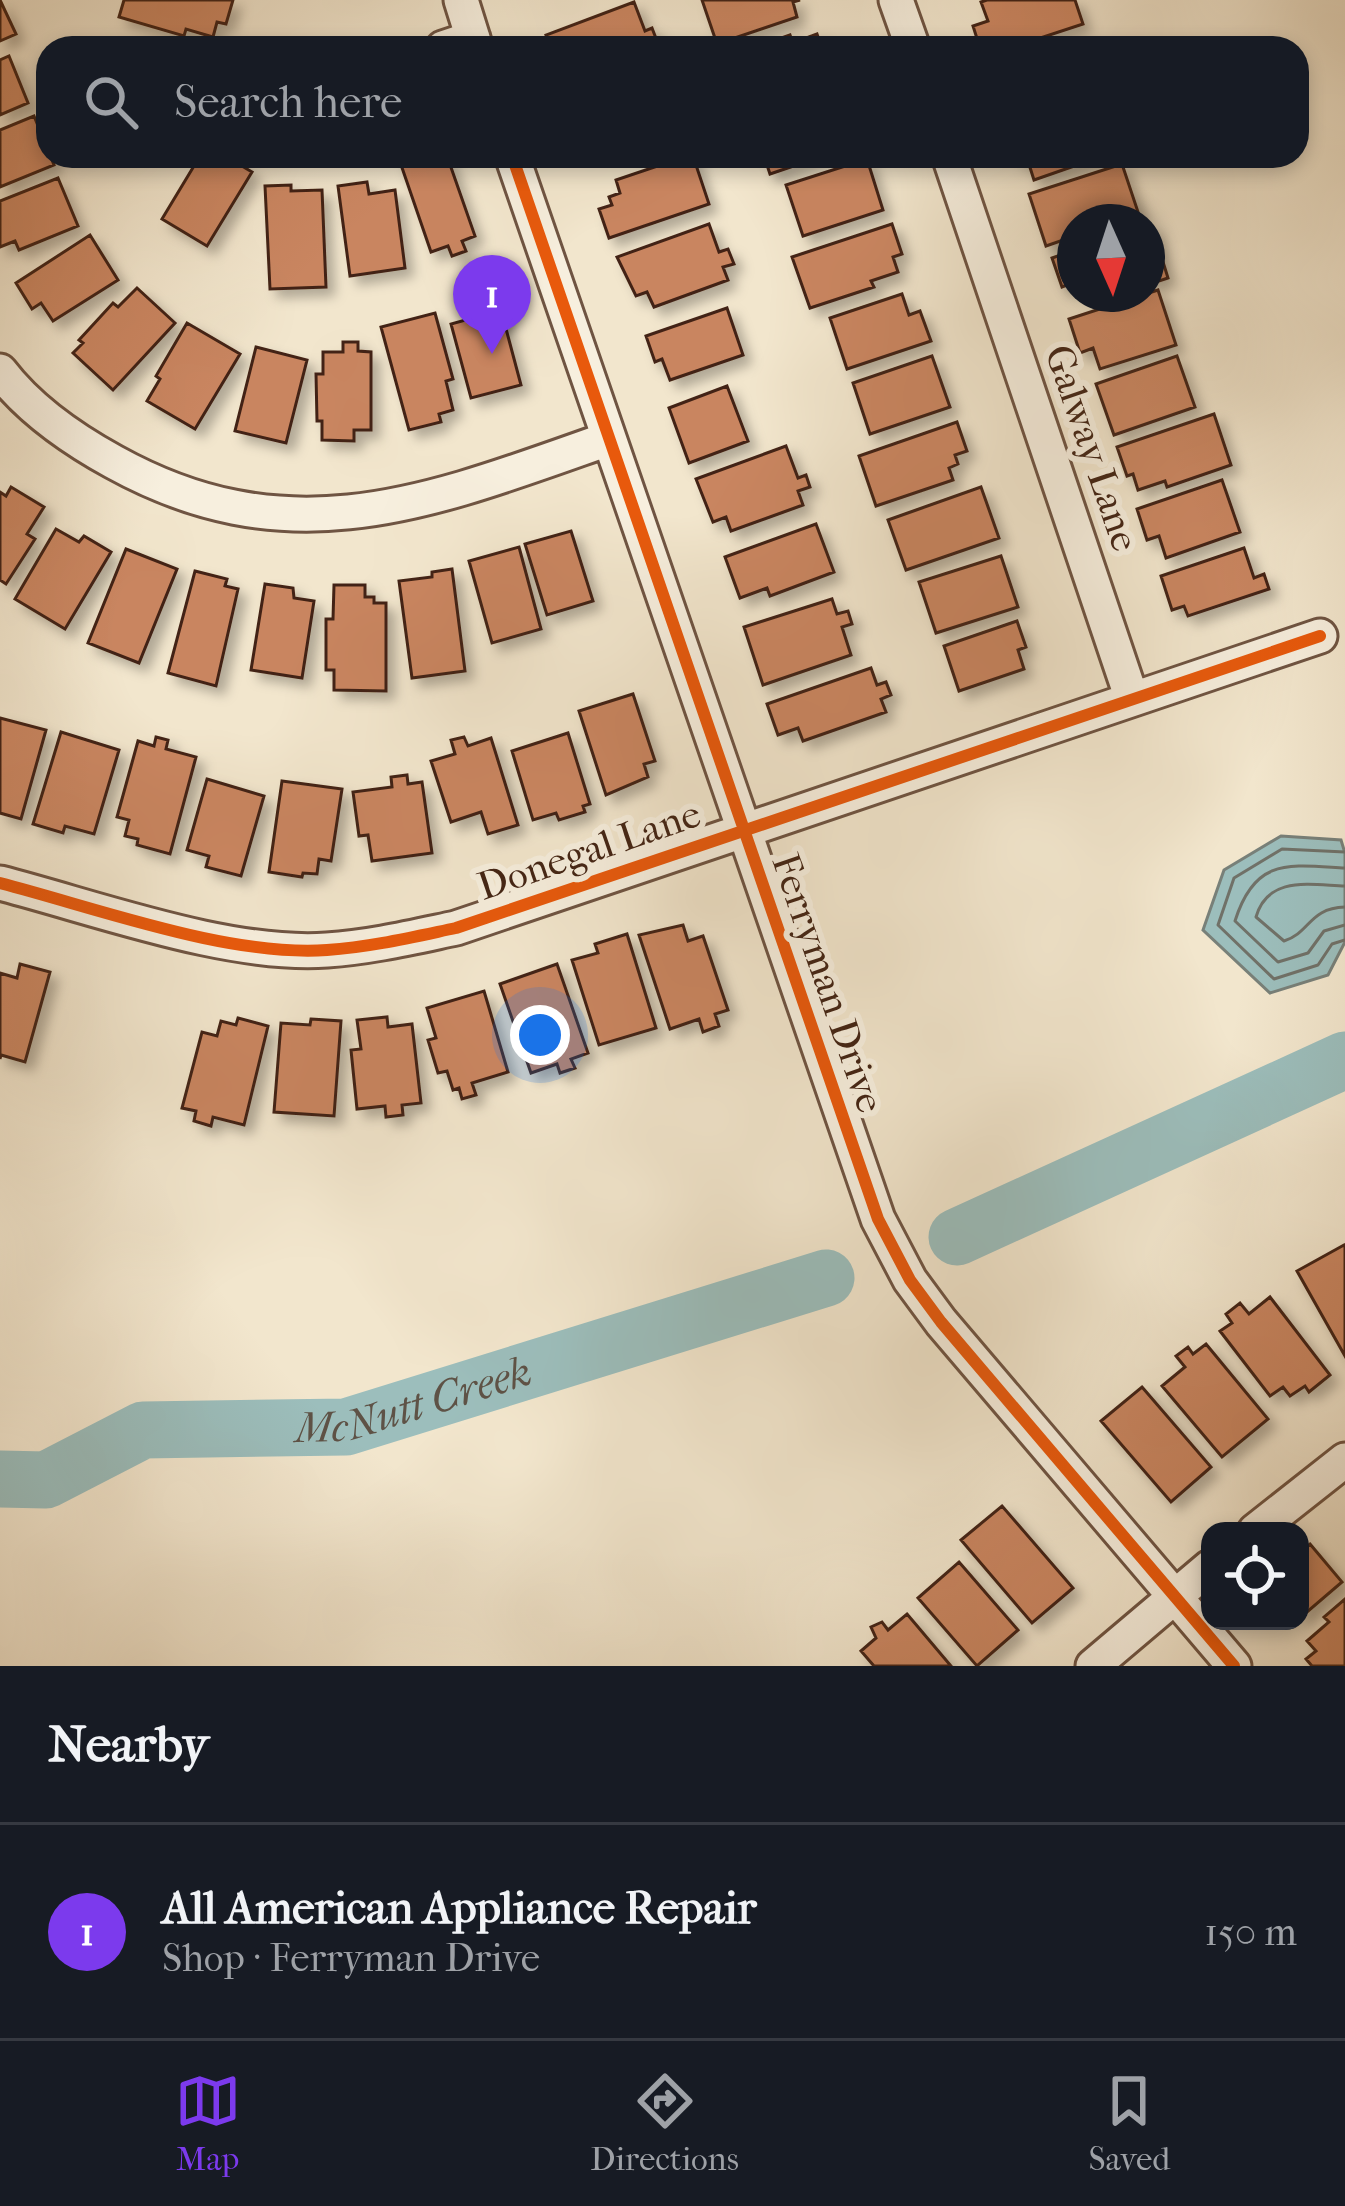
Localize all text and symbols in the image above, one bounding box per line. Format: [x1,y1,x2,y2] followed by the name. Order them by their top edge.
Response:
[36,36,1309,168] search box
[78,69,144,135] icon: search
[174,76,402,129] text: Search here
[1057,204,1165,312] north arrow
[453,255,531,354] pin: 1
[1035,339,1149,557] street label: Galway Lane
[472,790,706,910] street label: Donegal Lane
[762,848,894,1118] street label: Ferryman Drive
[510,1005,570,1065] your location
[292,1346,537,1452] water label: McNutt Creek
[1201,1522,1309,1630] map controls
[1201,1522,1309,1630] button: locate
[48,1714,209,1774] text: Nearby
[162,1882,757,1935] text: All American Appliance Repair
[80,1909,94,1955] text: 1
[1204,1909,1297,1955] text: 150 m
[162,1935,540,1981] text: Shop · Ferryman Drive
[175,2068,241,2179] tab: Map
[590,2068,739,2179] tab: Directions
[1088,2068,1170,2179] tab: Saved

